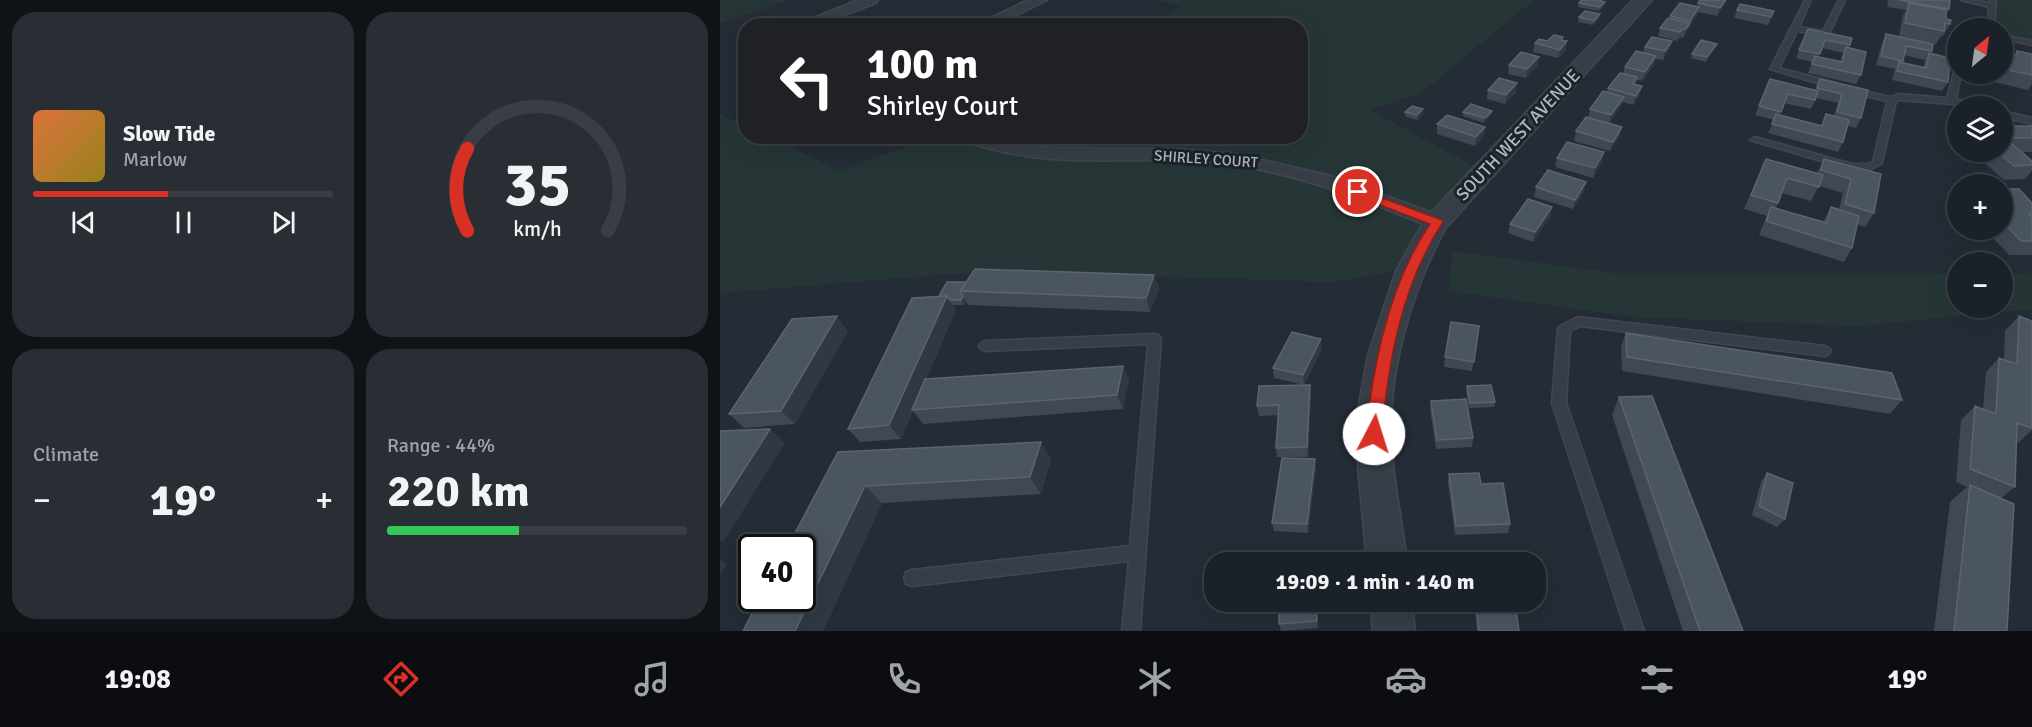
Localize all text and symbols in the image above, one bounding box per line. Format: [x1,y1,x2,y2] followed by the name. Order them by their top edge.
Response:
[1947,18,2013,84] north arrow
[1947,18,2013,318] map controls
[867,39,978,90] text: 100 m
[768,42,846,120] icon: left
[1451,65,1585,205] street label: SOUTH WEST AVENUE
[867,90,1018,123] text: Shirley Court
[1947,96,2013,162] button: layers
[123,120,215,147] text: Slow Tide
[1154,146,1259,172] street label: SHIRLEY COURT
[123,147,187,172] text: Marlow
[503,147,571,224] text: 35
[1332,166,1383,217] pin
[1947,174,2013,240] button: +
[1341,175,1374,208] icon: arrive
[67,206,100,239] icon: previous
[167,206,200,239] icon: pause
[267,206,300,239] icon: next
[513,217,561,243] text: km/h
[1947,252,2013,318] button: −
[1342,402,1406,466] position arrow
[387,433,495,458] text: Range · 44%
[33,442,99,467] text: Climate
[387,464,530,519] text: 220 km
[150,473,216,528] text: 19°
[33,480,51,521] text: −
[315,480,333,521] text: +
[738,534,816,612] speed limit sign: 40
[1275,568,1475,595] text: 19:09 · 1 min · 140 m
[380,658,422,700] icon: directions
[631,658,673,700] icon: music
[883,658,925,700] icon: phone
[1134,658,1176,700] icon: climate
[1385,658,1427,700] icon: car
[1636,658,1678,700] icon: filters
[105,663,171,696] text: 19:08
[1887,663,1927,696] text: 19°

